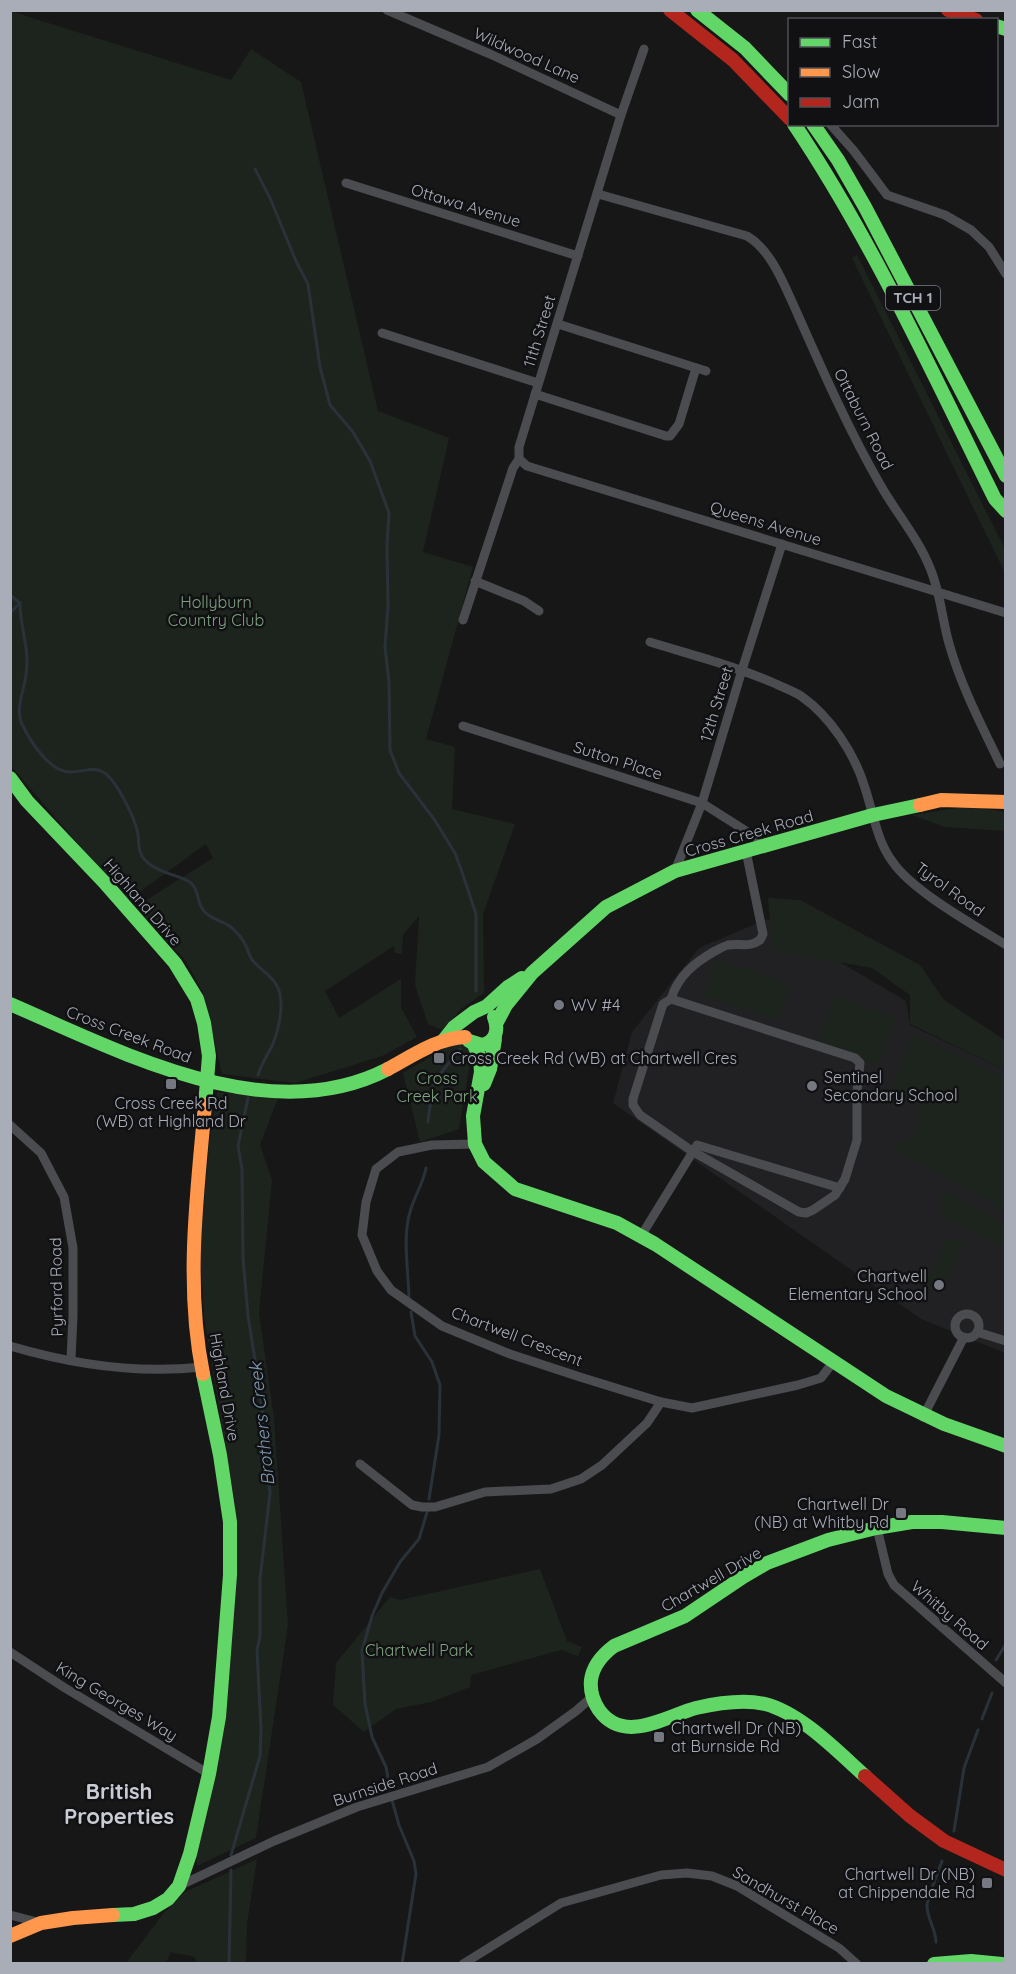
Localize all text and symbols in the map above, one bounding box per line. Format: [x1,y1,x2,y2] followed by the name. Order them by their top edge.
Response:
[788,18,998,126] legend
[471,23,583,87] street label: Wildwood Lane
[842,30,877,53] text: Fast
[842,60,880,83] text: Slow
[842,90,880,113] text: Jam
[409,179,523,231] street label: Ottawa Avenue
[886,286,940,310] road number: TCH 1
[519,292,559,370] street label: 11th Street
[830,365,898,473] street label: Ottaburn Road
[708,497,824,549] street label: Queens Avenue
[168,592,264,630] park label: Hollyburn Country Club
[695,664,737,744] street label: 12th Street
[571,736,665,784] street label: Sutton Place
[683,805,815,861] street label: Cross Creek Road
[100,854,186,950] street label: Highland Drive
[912,857,988,921] street label: Tyrol Road
[571,995,620,1015] place label: WV #4
[552,998,566,1012] marker: WV #4
[64,1001,194,1067] street label: Cross Creek Road
[451,1048,737,1068] place label: Cross Creek Rd (WB) at Chartwell Cres
[432,1051,446,1065] marker: Cross Creek Rd (WB) at Chartwell Cres
[824,1067,958,1105] place label: Sentinel Secondary School
[396,1068,478,1106] park label: Cross Creek Park
[164,1077,178,1091] marker: Cross Creek Rd (WB) at Highland Dr
[805,1079,819,1093] marker: Sentinel Secondary School
[96,1093,246,1131] place label: Cross Creek Rd (WB) at Highland Dr
[45,1237,67,1337] street label: Pyrford Road
[788,1266,927,1304] place label: Chartwell Elementary School
[932,1278,946,1292] marker: Chartwell Elementary School
[449,1302,585,1370] street label: Chartwell Crescent
[206,1331,244,1443] street label: Highland Drive
[243,1360,279,1487] water label: Brothers Creek
[754,1494,889,1532] place label: Chartwell Dr (NB) at Whitby Rd
[894,1506,908,1520] marker: Chartwell Dr (NB) at Whitby Rd
[657,1542,765,1616] street label: Chartwell Drive
[907,1576,993,1654] street label: Whitby Road
[365,1640,473,1660] park label: Chartwell Park
[53,1657,181,1745] street label: King Georges Way
[671,1718,801,1756] place label: Chartwell Dr (NB) at Burnside Rd
[652,1730,666,1744] marker: Chartwell Dr (NB) at Burnside Rd
[330,1758,440,1810] street label: Burnside Road
[64,1777,174,1830] district label: British Properties
[729,1861,843,1939] street label: Sandhurst Place
[838,1864,975,1902] place label: Chartwell Dr (NB) at Chippendale Rd
[980,1876,994,1890] marker: Chartwell Dr (NB) at Chippendale Rd

